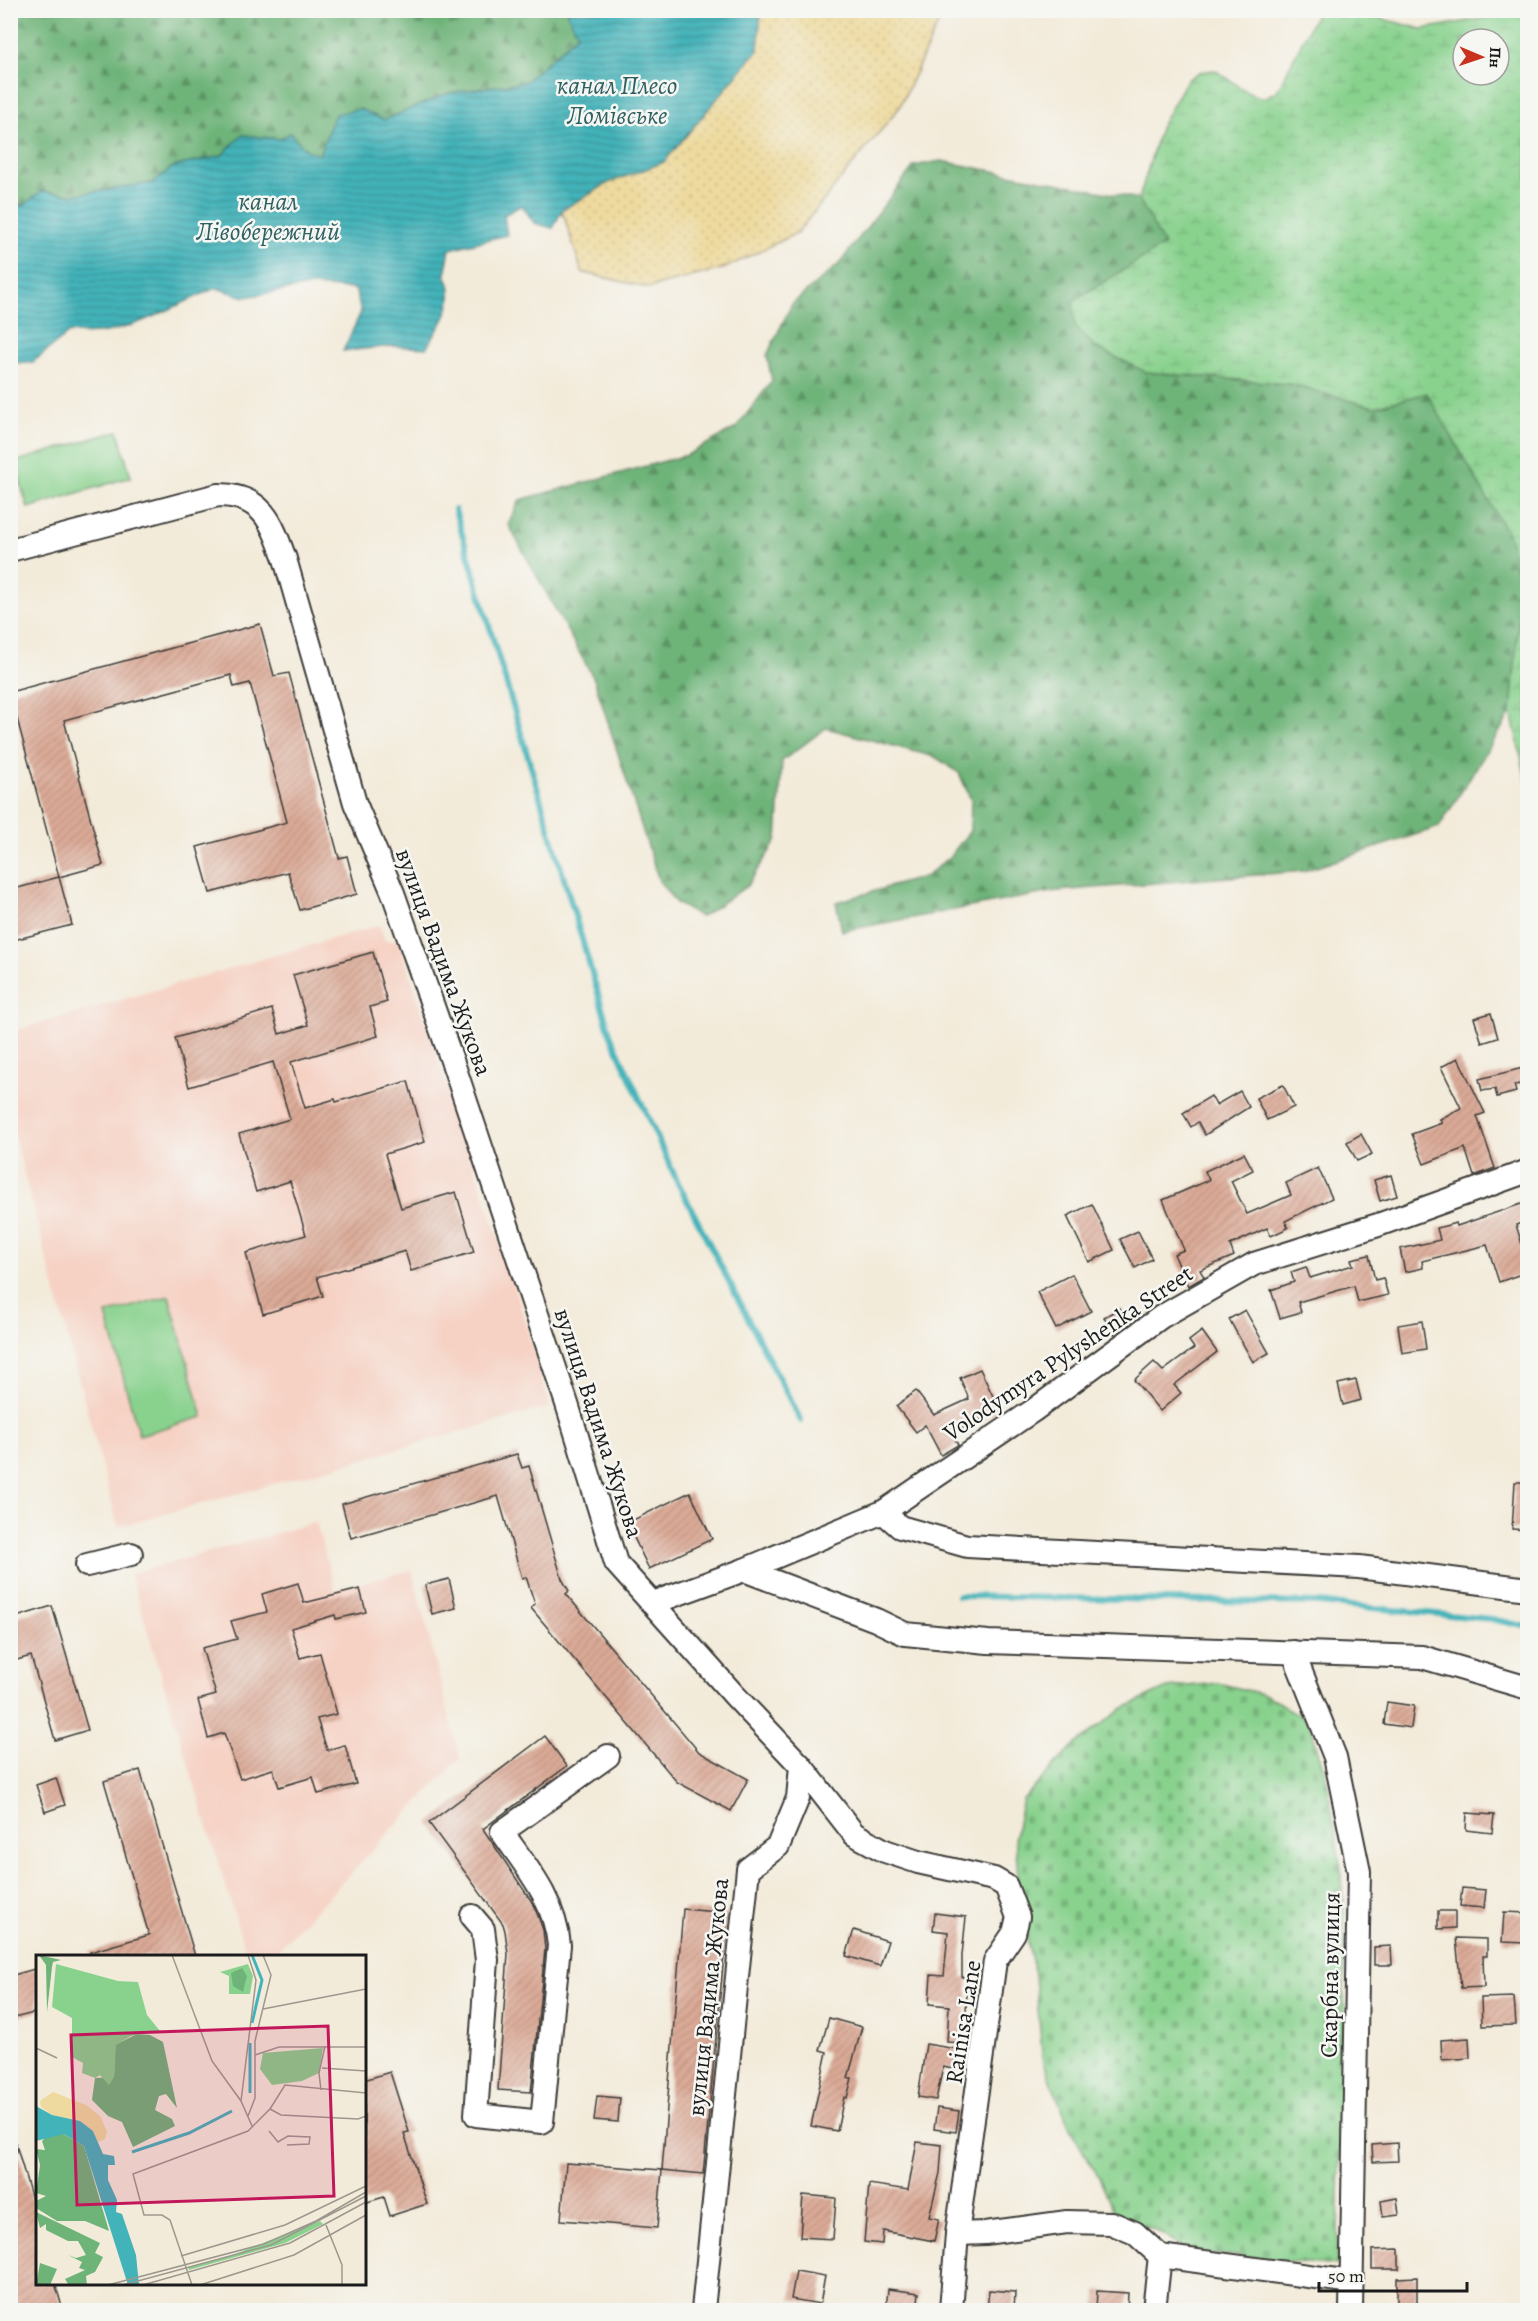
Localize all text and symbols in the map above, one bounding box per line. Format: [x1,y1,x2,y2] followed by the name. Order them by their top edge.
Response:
[1451,27,1511,87] north arrow
[1484,47,1506,68] text: Пн
[557,68,677,133] water label: канал Плесо Ломівське
[195,184,340,249] water label: канал Лівобережний
[388,844,500,1080] street label: вулиця Вадима Жукова
[936,1257,1199,1449] street label: Volodymyra Pylyshenka Street
[547,1304,651,1542] street label: вулиця Вадима Жукова
[680,1876,736,2118] street label: вулиця Вадима Жукова
[1313,1892,1347,2058] street label: Скарбна вулиця
[36,1955,366,2285] inset map
[937,1958,989,2086] street label: Rainisa Lane
[1319,2255,1468,2293] scale bar
[1328,2264,1364,2288] text: 50 m

